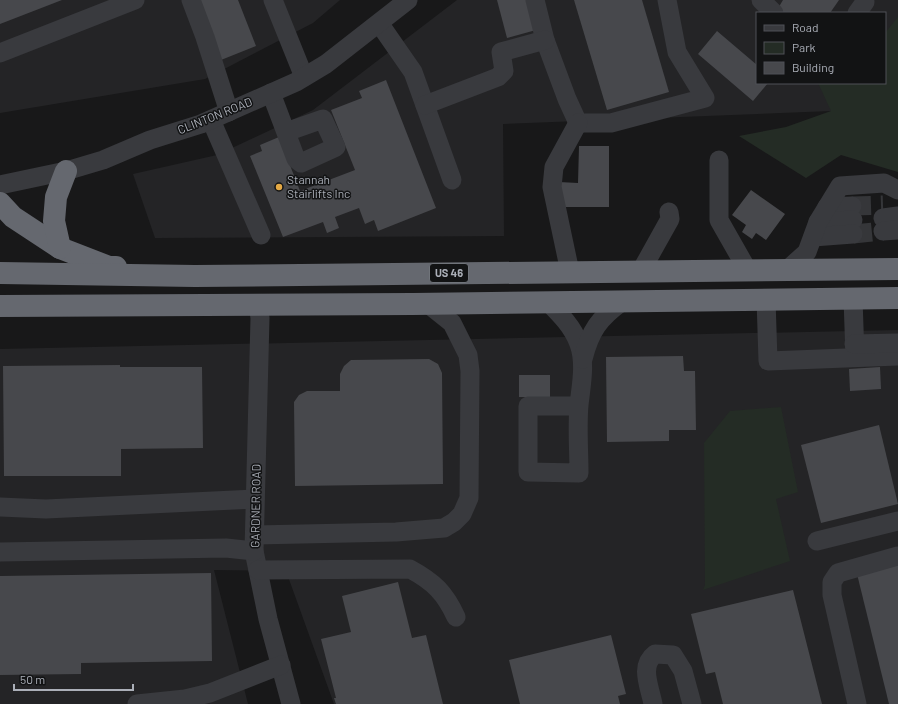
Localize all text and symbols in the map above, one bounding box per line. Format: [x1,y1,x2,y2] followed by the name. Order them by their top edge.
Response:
[756,12,886,84] legend
[792,20,819,34] text: Road
[792,40,816,54] text: Park
[792,60,834,74] text: Building
[175,94,254,136] street label: CLINTON ROAD
[287,172,350,200] place label: Stannah Stairlifts Inc
[274,182,284,192] marker: Stannah Stairlifts Inc
[430,264,468,282] road number: US 46
[247,464,263,548] street label: GARDNER ROAD
[14,666,133,692] scale bar
[20,672,45,686] text: 50 m

